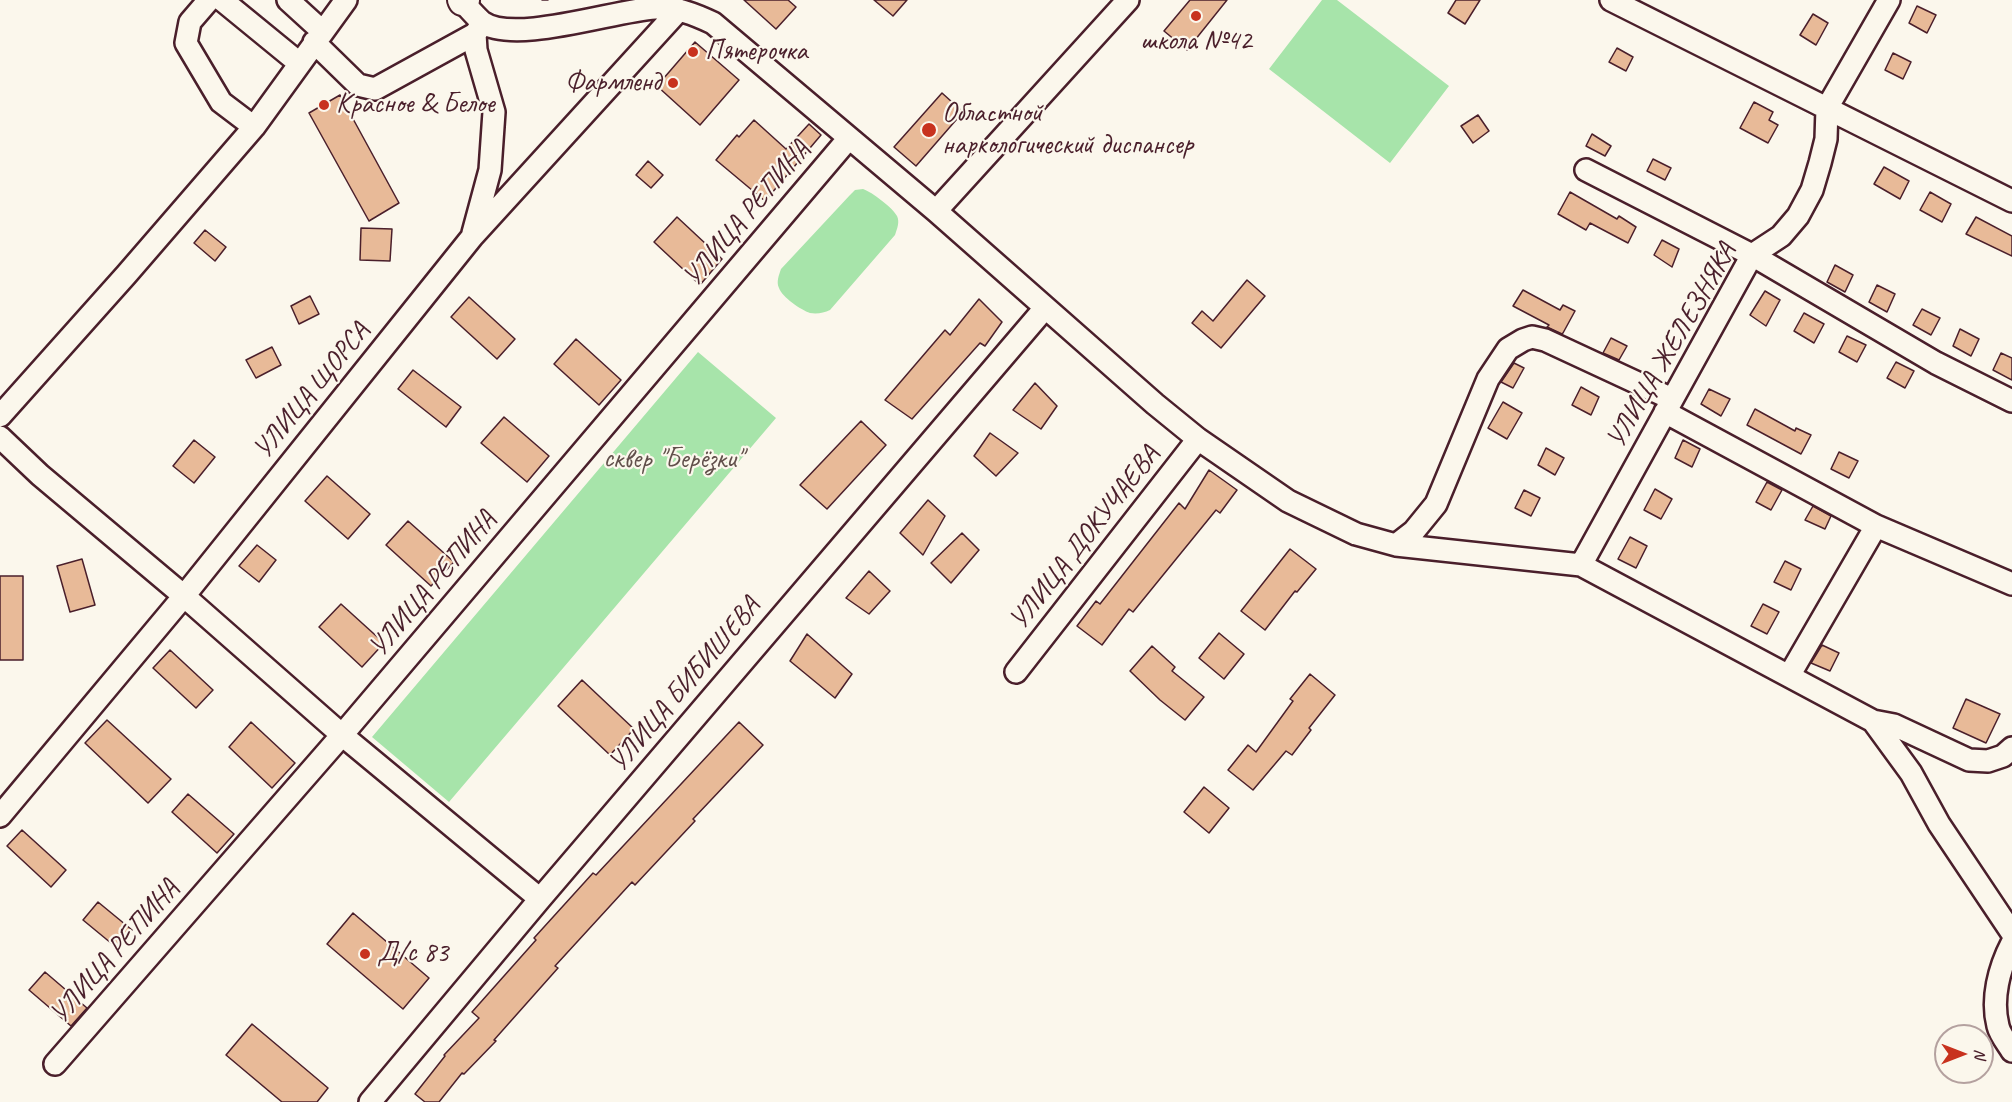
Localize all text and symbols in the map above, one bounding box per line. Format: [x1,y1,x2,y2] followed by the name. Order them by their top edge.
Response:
[1189,9,1203,23] marker: школа №42
[1140,25,1252,59] place label: школа №42
[705,35,808,69] place label: Пятерочка
[686,45,700,59] marker: Пятерочка
[565,66,661,100] place label: Фармленд
[666,76,680,90] marker: Фармленд
[336,88,494,122] place label: Красное & Белое
[942,97,1193,163] place label: Областной наркологический диспансер
[317,98,331,112] marker: Красное & Белое
[920,121,938,139] marker: Областной наркологический диспансер
[676,134,818,294] street label: УЛИЦА РЕПИНА
[1600,238,1744,454] street label: УЛИЦА ЖЕЛЕЗНЯКА
[247,316,377,466] street label: УЛИЦА ЩОРСА
[1003,439,1167,637] street label: УЛИЦА ДОКУЧАЕВА
[603,443,743,477] park label: сквер "Берёзки"
[362,504,504,664] street label: УЛИЦА РЕПИНА
[602,591,768,779] street label: УЛИЦА БИБИШЕВА
[43,873,187,1031] street label: УЛИЦА РЕПИНА
[377,937,448,971] place label: Д/с 83
[358,947,372,961] marker: Д/с 83
[1934,1024,1994,1084] north arrow
[1970,1049,1990,1059] text: N

